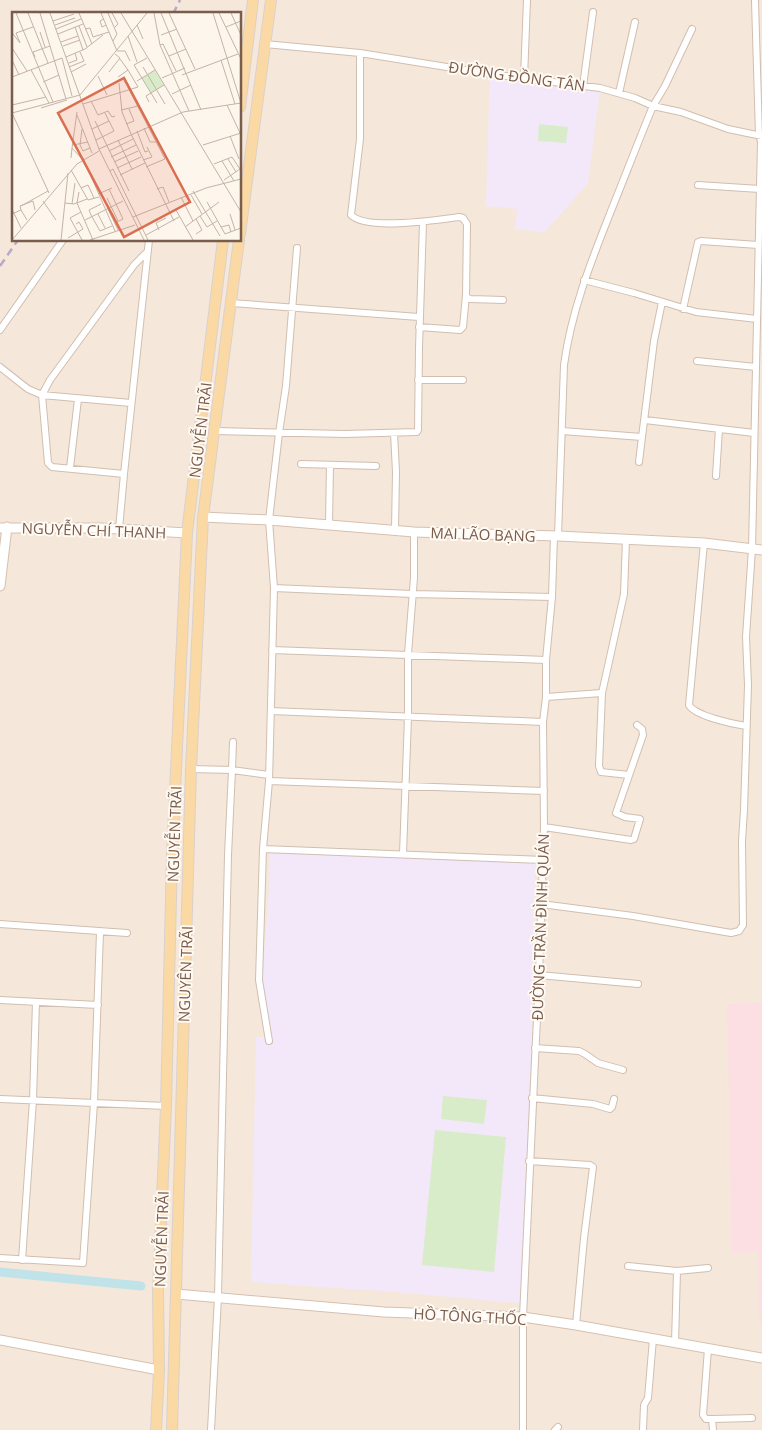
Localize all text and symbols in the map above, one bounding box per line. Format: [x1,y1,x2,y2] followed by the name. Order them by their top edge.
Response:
[12,12,241,241] inset map
[447,56,587,96] street label: ĐƯỜNG ĐỒNG TÂN
[184,381,216,479] street label: NGUYỄN TRÃI
[21,517,167,543] street label: NGUYỄN CHÍ THANH
[430,522,536,546] street label: MAI LÃO BẠNG
[162,786,186,882] street label: NGUYỄN TRÃI
[527,833,553,1021] street label: ĐƯỜNG TRẦN ĐÌNH QUÁN
[173,926,197,1022] street label: NGUYÊN TRÃI
[149,1191,173,1287] street label: NGUYỄN TRÃI
[413,1303,527,1329] street label: HỒ TÔNG THỐC

